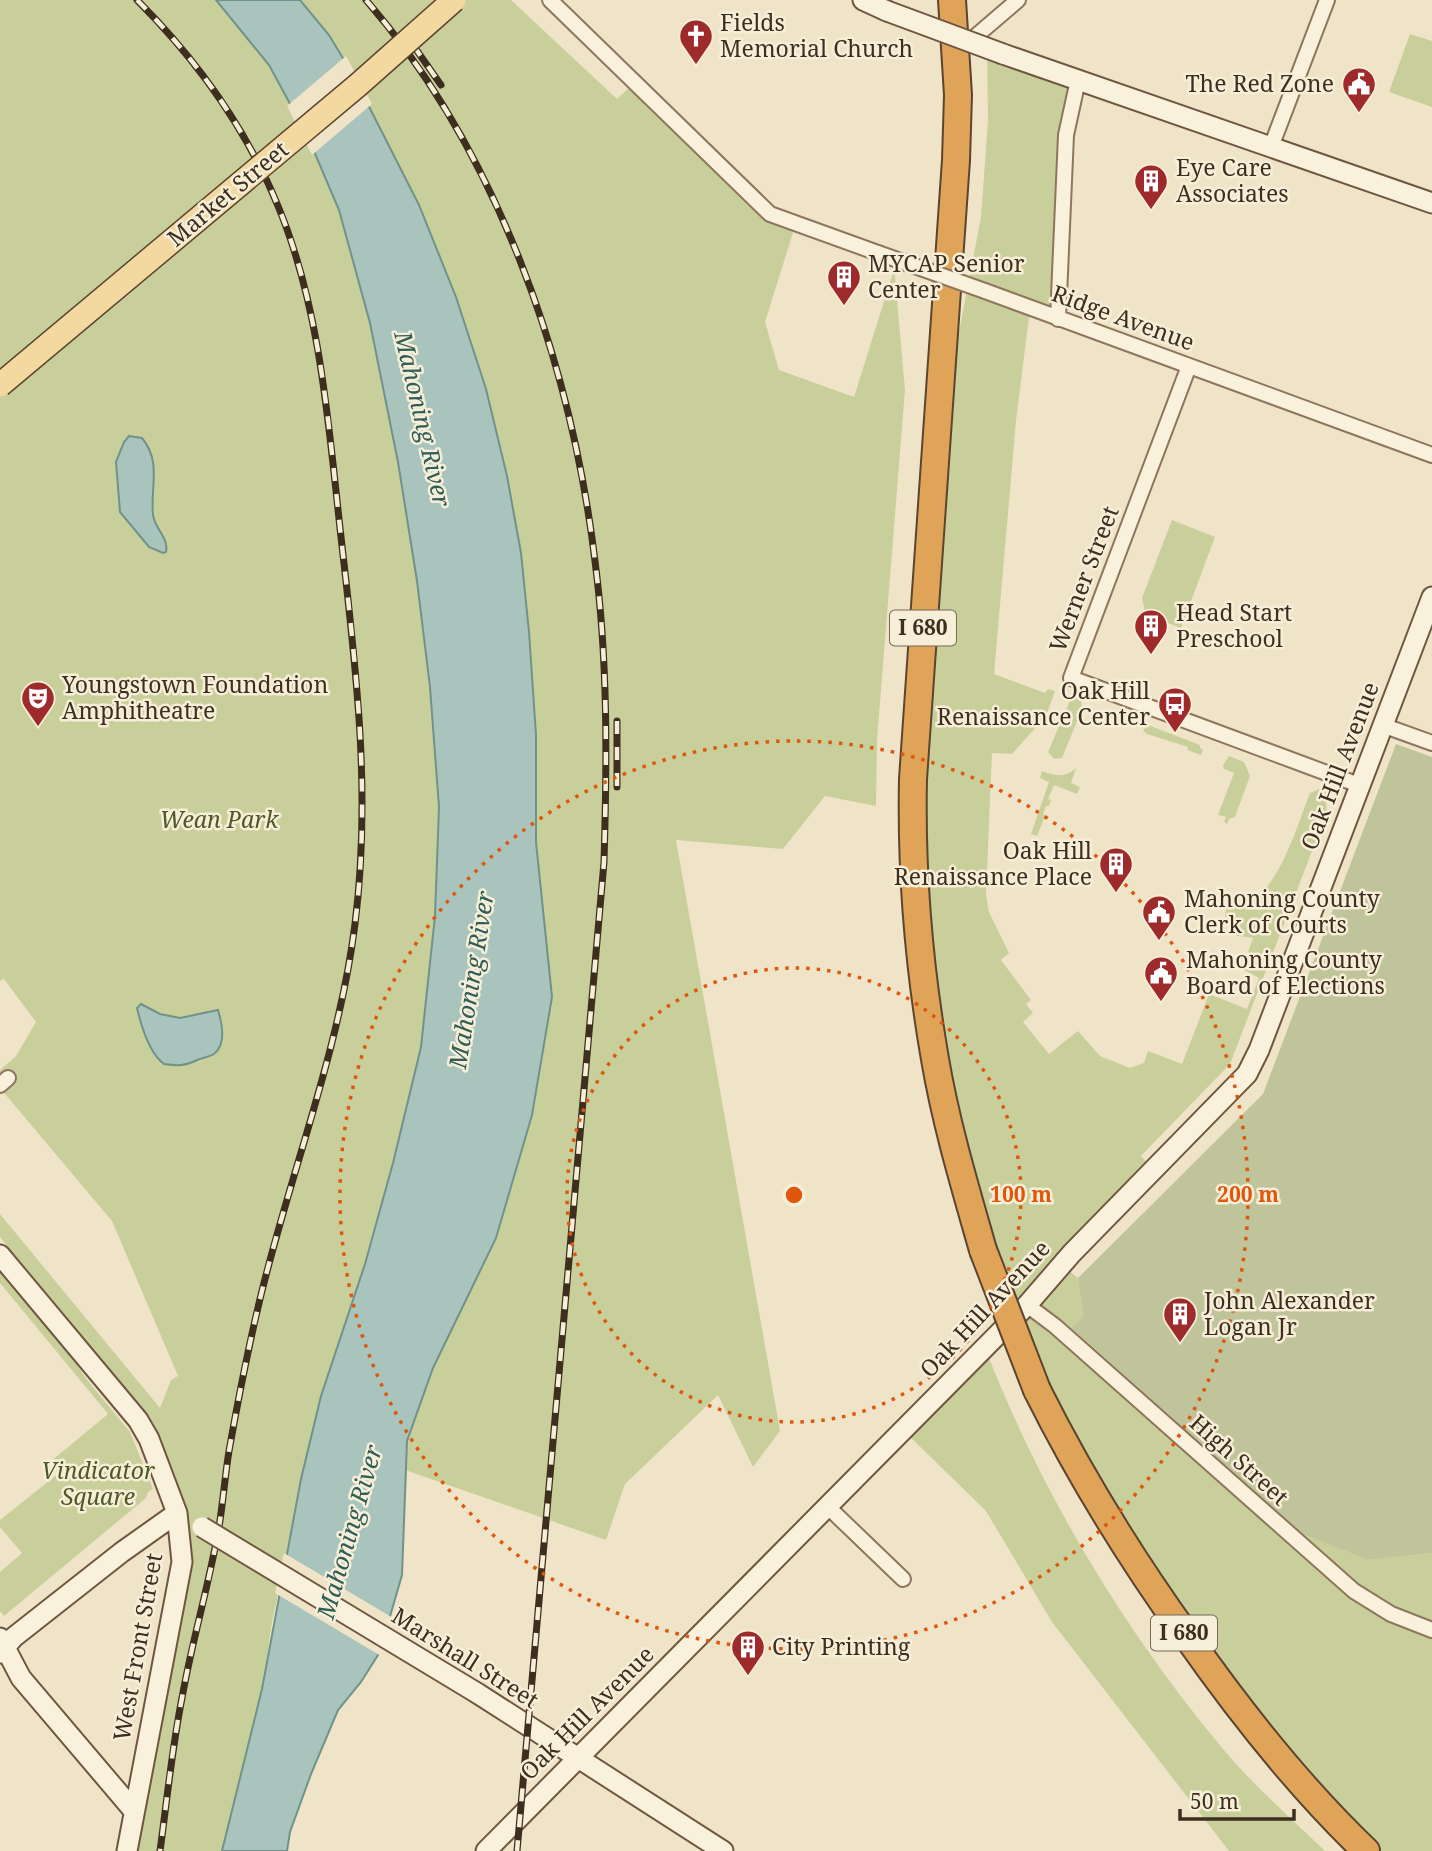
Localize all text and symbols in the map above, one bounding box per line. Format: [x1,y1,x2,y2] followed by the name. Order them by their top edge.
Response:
[720,6,913,64] place label: Fields Memorial Church
[677,17,715,66] church icon: Fields Memorial Church
[1340,65,1378,114] public building icon: The Red Zone
[1185,67,1334,99] place label: The Red Zone
[160,133,295,253] street label: Market Street
[1176,151,1289,209] place label: Eye Care Associates
[1132,162,1170,211] building icon: Eye Care Associates
[868,247,1025,305] place label: MYCAP Senior Center
[825,258,863,307] building icon: MYCAP Senior Center
[1048,276,1199,358] street label: Ridge Avenue
[387,327,460,511] water label: Mahoning River
[1041,501,1126,656] street label: Werner Street
[1176,596,1292,654] place label: Head Start Preschool
[1132,607,1170,656] building icon: Head Start Preschool
[890,610,956,646] road number: I 680
[61,668,328,726] place label: Youngstown Foundation Amphitheatre
[937,674,1150,732] place label: Oak Hill Renaissance Center
[1292,677,1386,854] street label: Oak Hill Avenue
[19,679,57,728] theatre icon: Youngstown Foundation Amphitheatre
[1156,685,1194,734] bus stop icon: Oak Hill Renaissance Center
[160,803,279,835] park label: Wean Park
[894,834,1092,892] place label: Oak Hill Renaissance Place
[1097,845,1135,894] building icon: Oak Hill Renaissance Place
[1184,882,1380,940] place label: Mahoning County Clerk of Courts
[440,888,501,1072] water label: Mahoning River
[1140,893,1178,942] public building icon: Mahoning County Clerk of Courts
[1186,943,1385,1001] place label: Mahoning County Board of Elections
[1142,954,1180,1003] public building icon: Mahoning County Board of Elections
[990,1180,1052,1208] text: 100 m
[1217,1180,1279,1208] text: 200 m
[782,1183,806,1207] centre of rings
[912,1232,1056,1384] street label: Oak Hill Avenue
[1203,1284,1375,1342] place label: John Alexander Logan Jr
[1161,1295,1199,1344] building icon: John Alexander Logan Jr
[1183,1406,1296,1512] street label: High Street
[308,1440,389,1623] water label: Mahoning River
[41,1454,155,1512] park label: Vindicator Square
[105,1550,169,1743] street label: West Front Street
[386,1599,545,1715] street label: Marshall Street
[1151,1616,1217,1650] road number: I 680
[729,1628,767,1677] building icon: City Printing
[772,1630,911,1662] place label: City Printing
[512,1638,660,1786] street label: Oak Hill Avenue
[1180,1778,1294,1822] scale bar
[1190,1787,1239,1815] text: 50 m

